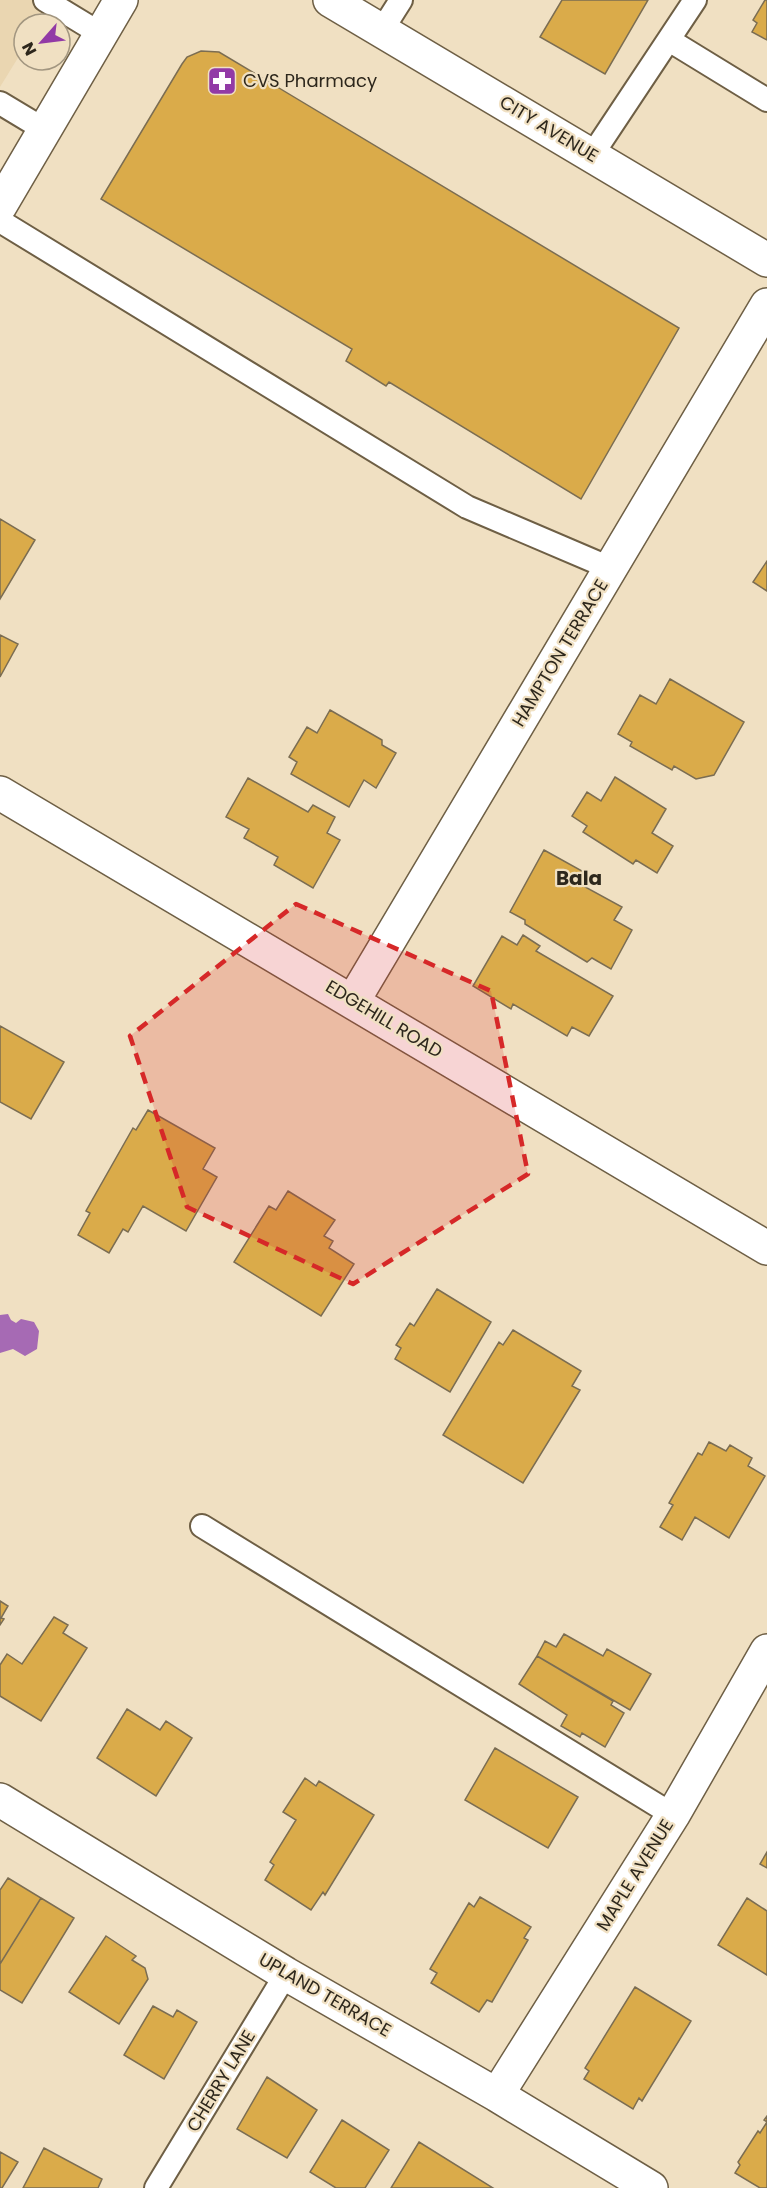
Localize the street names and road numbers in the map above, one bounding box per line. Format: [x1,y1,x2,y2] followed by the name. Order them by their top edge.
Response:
[495,89,603,168] street label: CITY AVENUE
[506,574,614,731] street label: HAMPTON TERRACE
[321,974,447,1063] street label: EDGEHILL ROAD
[590,1814,679,1935] street label: MAPLE AVENUE
[255,1947,396,2043] street label: UPLAND TERRACE
[180,2025,261,2136] street label: CHERRY LANE

